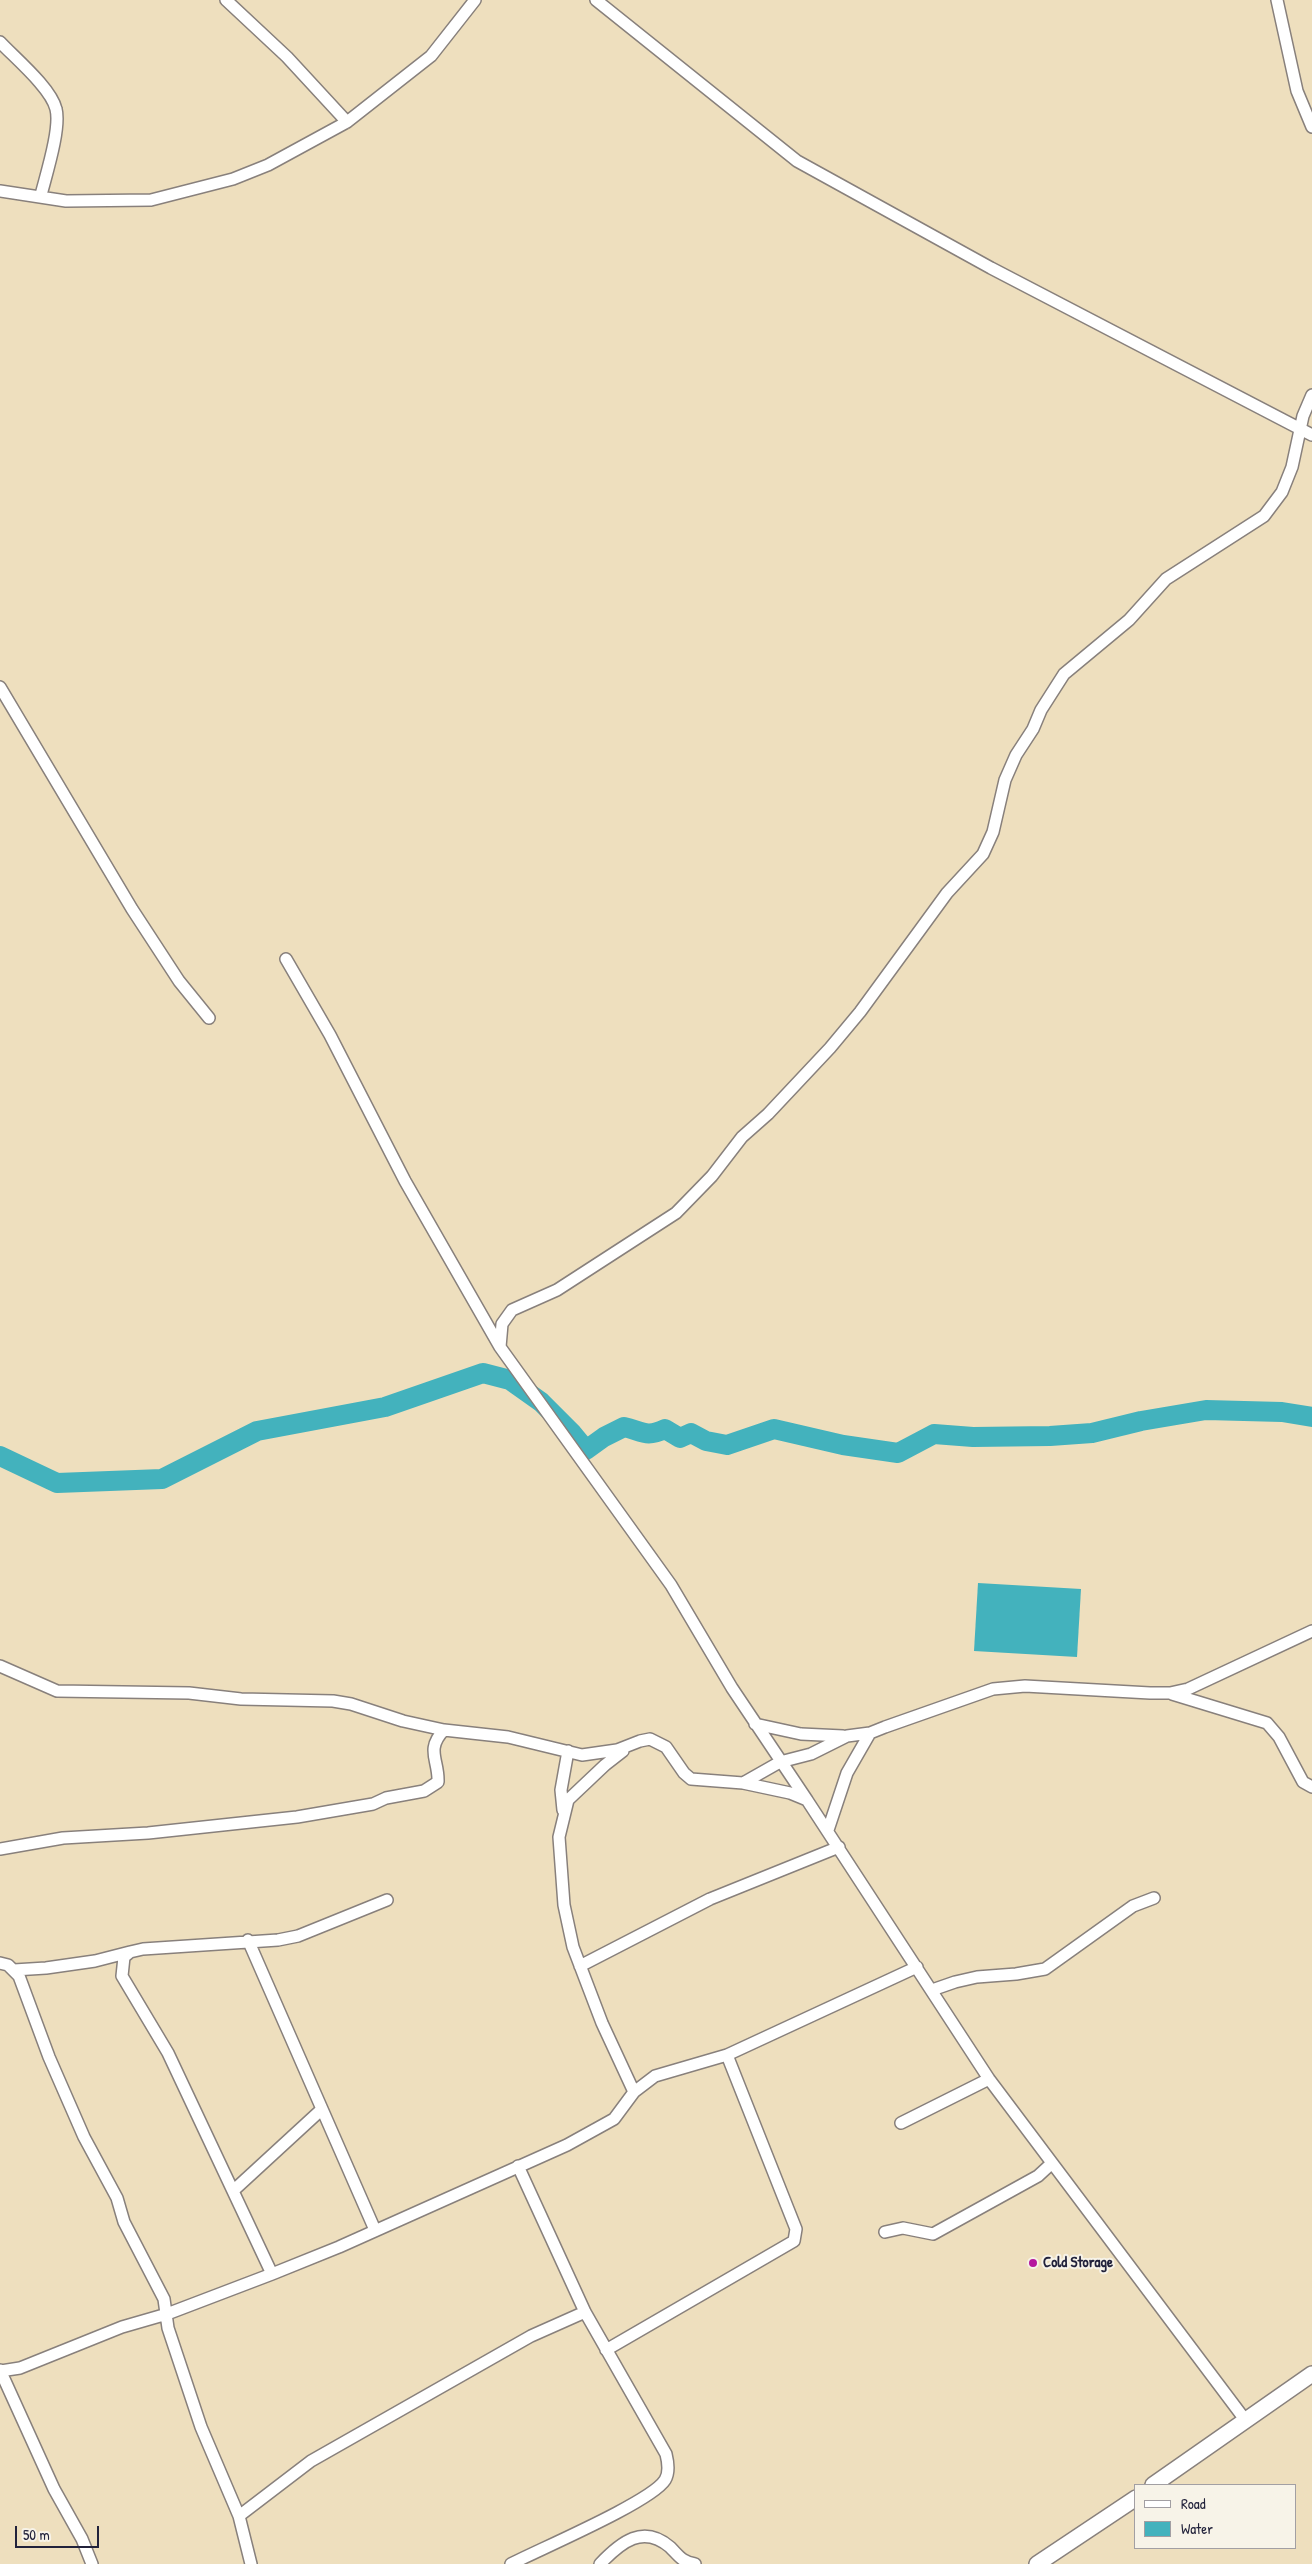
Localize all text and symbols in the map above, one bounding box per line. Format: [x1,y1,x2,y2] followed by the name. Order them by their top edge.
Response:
[1043,2254,1113,2272] place label: Cold Storage
[1027,2257,1039,2269] marker: Cold Storage
[1134,2484,1297,2549] legend
[1181,2493,1206,2514] text: Road
[18,2516,101,2548] scale bar
[1181,2518,1213,2539] text: Water
[23,2524,50,2545] text: 50 m

